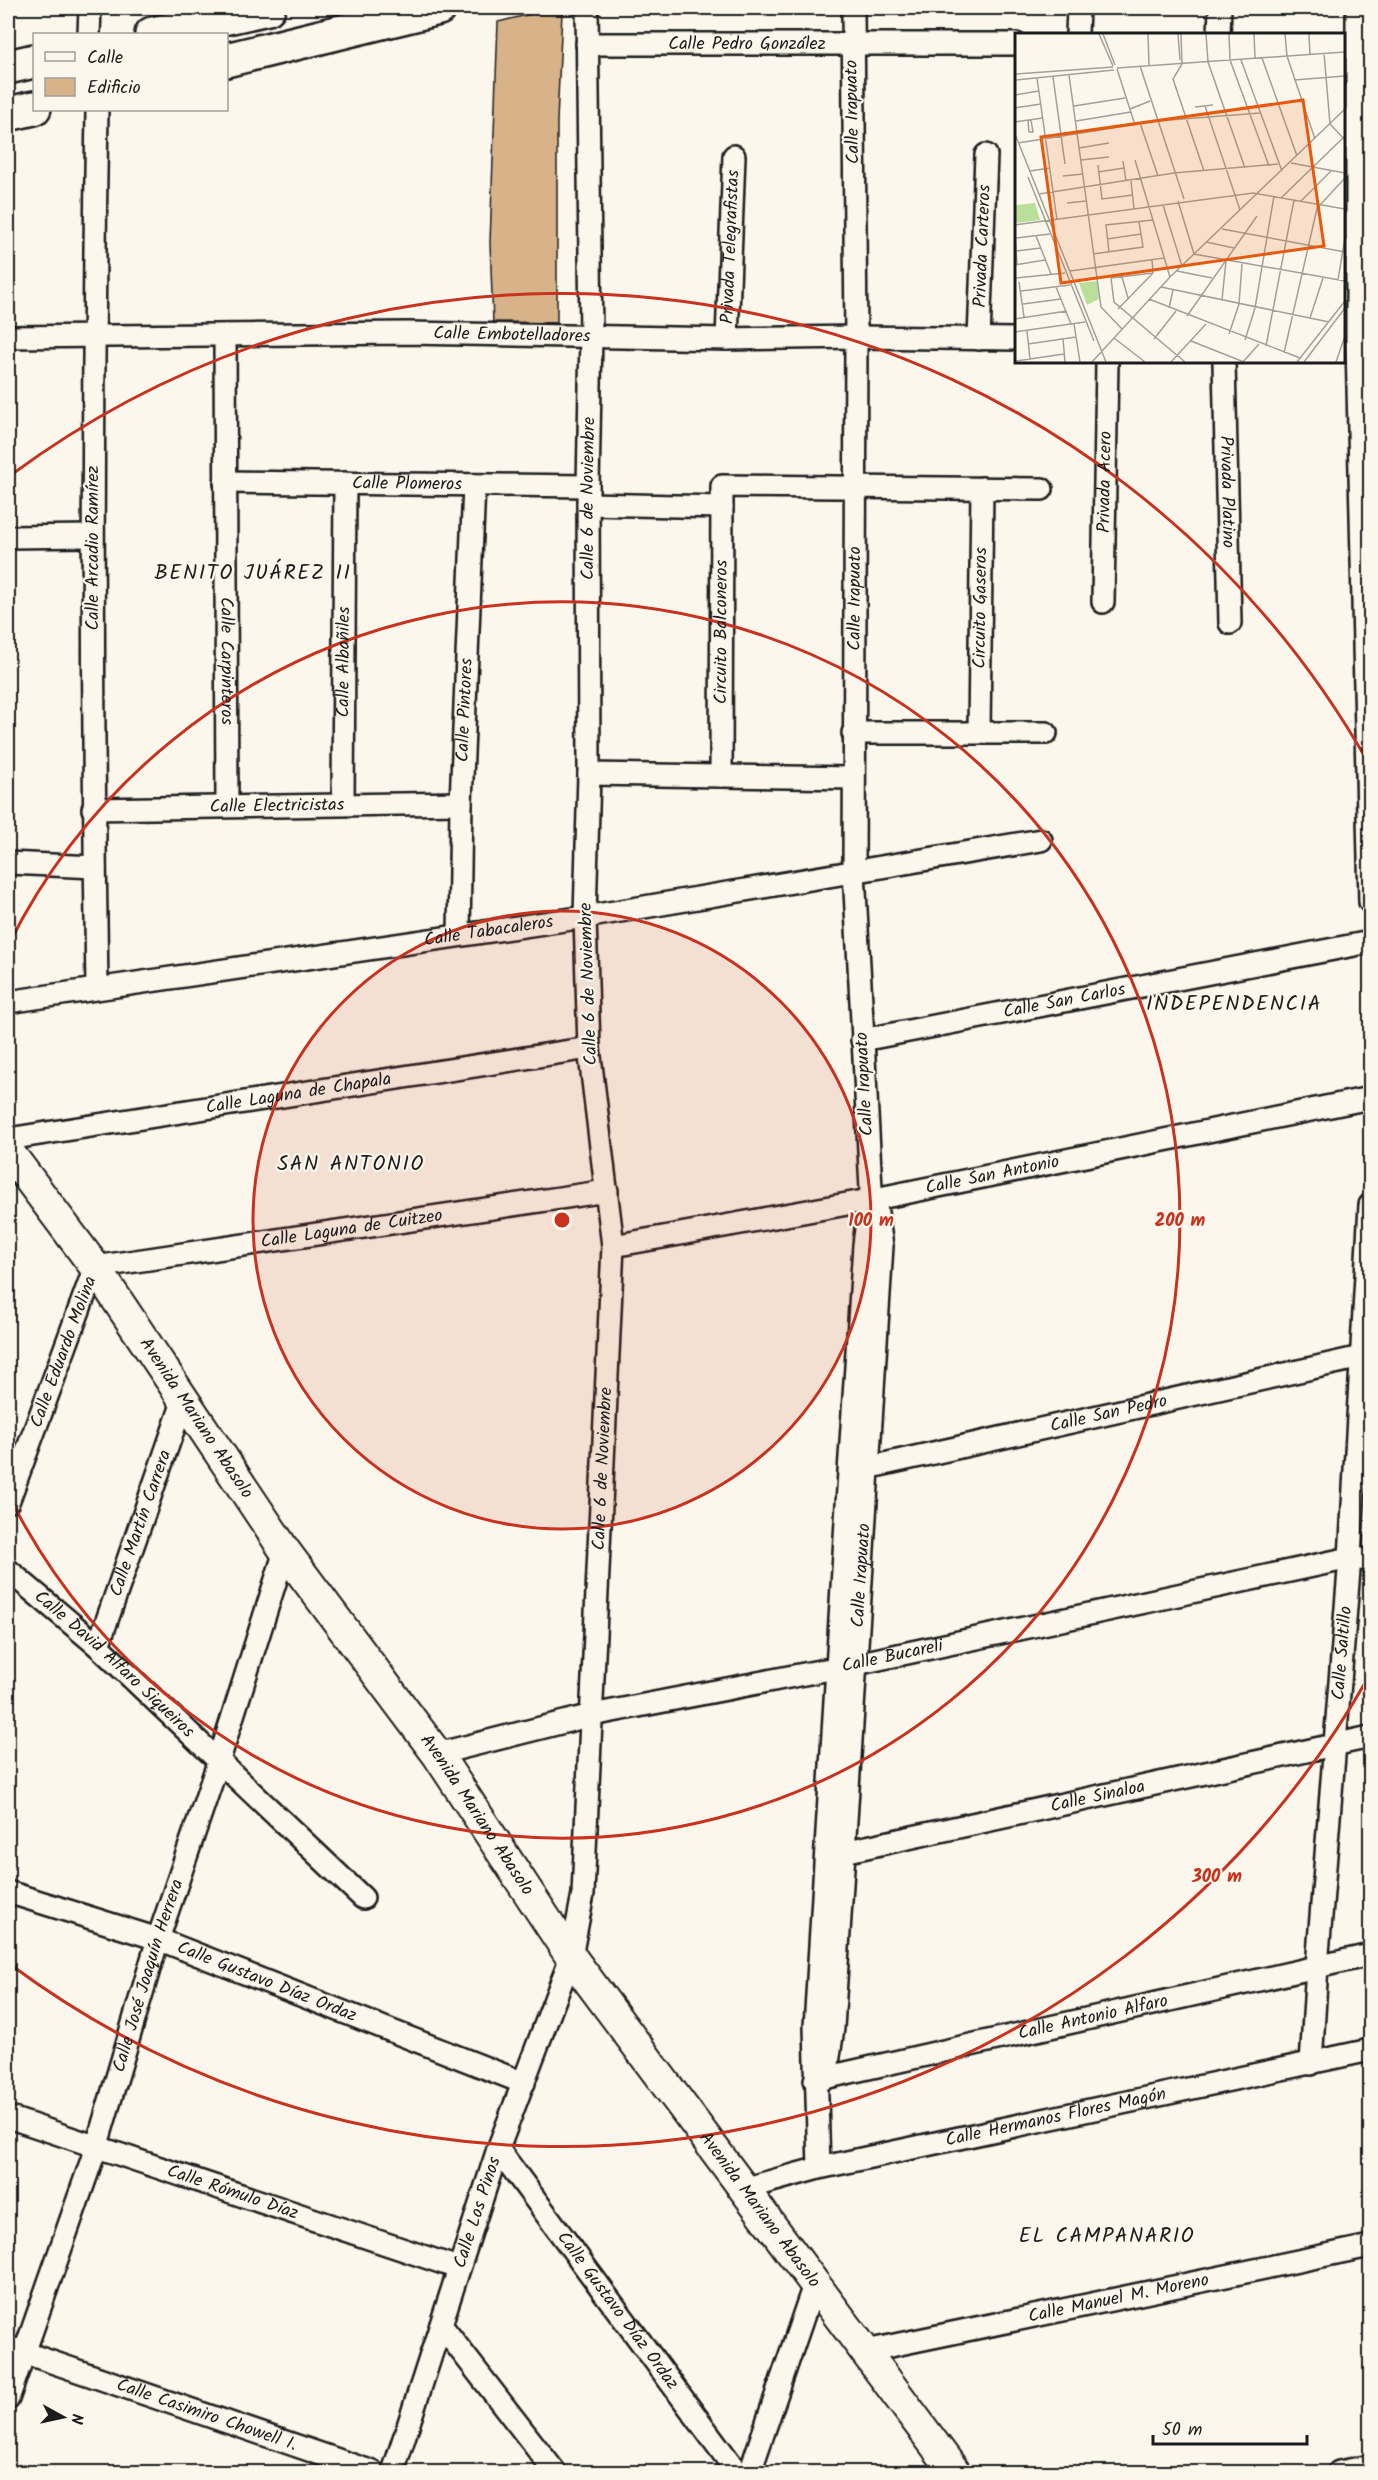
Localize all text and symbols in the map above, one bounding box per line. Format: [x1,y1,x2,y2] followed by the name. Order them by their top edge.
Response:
[668,30,826,59] street label: Calle Pedro González
[33,33,228,111] legend
[1015,33,1345,363] inset map
[87,44,123,73] text: Calle
[838,60,868,164] street label: Calle Irapuato
[87,74,141,103] text: Edificio
[713,169,748,325] street label: Privada Telegrafistas
[966,184,999,308] street label: Privada Carteros
[433,319,591,351] street label: Calle Embotelladores
[573,417,604,580] street label: Calle 6 de Noviembre
[1090,431,1120,533] street label: Privada Acero
[1211,435,1243,549] street label: Privada Platino
[79,465,108,630] street label: Calle Arcadio Ramírez
[352,469,462,499] street label: Calle Plomeros
[840,546,870,651] street label: Calle Irapuato
[965,547,996,669] street label: Circuito Gaseros
[154,557,352,590] district label: BENITO JUÁREZ II
[707,559,736,704] street label: Circuito Balconeros
[212,597,241,725] street label: Calle Carpinteros
[329,606,359,717] street label: Calle Albañiles
[448,657,481,763] street label: Calle Pintores
[209,790,345,822] street label: Calle Electricistas
[572,902,606,1066] street label: Calle 6 de Noviembre
[422,907,556,955] street label: Calle Tabacaleros
[1001,975,1128,1027] street label: Calle San Carlos
[1146,988,1322,1021] district label: INDEPENDENCIA
[848,1031,882,1137] street label: Calle Irapuato
[204,1065,393,1122] street label: Calle Laguna de Chapala
[923,1147,1062,1203] street label: Calle San Antonio
[277,1148,425,1181] district label: SAN ANTONIO
[259,1201,444,1257] street label: Calle Laguna de Cuitzeo
[848,1207,894,1236] text: 100 m
[1155,1207,1206,1236] text: 200 m
[552,1210,572,1230] centre of rings
[22,1272,105,1432] street label: Calle Eduardo Molina
[132,1332,261,1505] street label: Avenida Mariano Abasolo
[584,1386,621,1551] street label: Calle 6 de Noviembre
[1047,1386,1170,1441] street label: Calle San Pedro
[102,1446,180,1601] street label: Calle Martín Carrera
[844,1522,879,1628] street label: Calle Irapuato
[27,1583,201,1745] street label: Calle David Alfaro Siqueiros
[1324,1605,1361,1701] street label: Calle Saltillo
[839,1631,946,1681] street label: Calle Bucareli
[412,1728,541,1901] street label: Avenida Mariano Abasolo
[1048,1772,1148,1821] street label: Calle Sinaloa
[1191,1863,1242,1892] text: 300 m
[105,1875,192,2076] street label: Calle José Joaquín Herrera
[172,1933,361,2030] street label: Calle Gustavo Díaz Ordaz
[1015,1986,1171,2048] street label: Calle Antonio Alfaro
[943,2080,1169,2155] street label: Calle Hermanos Flores Magón
[692,2126,828,2294] street label: Avenida Mariano Abasolo
[446,2153,509,2272] street label: Calle Los Pinos
[163,2157,302,2228] street label: Calle Rómulo Díaz
[1019,2220,1195,2253] district label: EL CAMPANARIO
[549,2225,686,2396] street label: Calle Gustavo Díaz Ordaz
[1026,2265,1212,2331] street label: Calle Manuel M. Moreno
[112,2371,301,2459] street label: Calle Casimiro Chowell I.
[33,2387,93,2447] north arrow
[1153,2408,1308,2446] scale bar
[63,2412,89,2426] text: N
[1162,2416,1202,2445] text: 50 m

